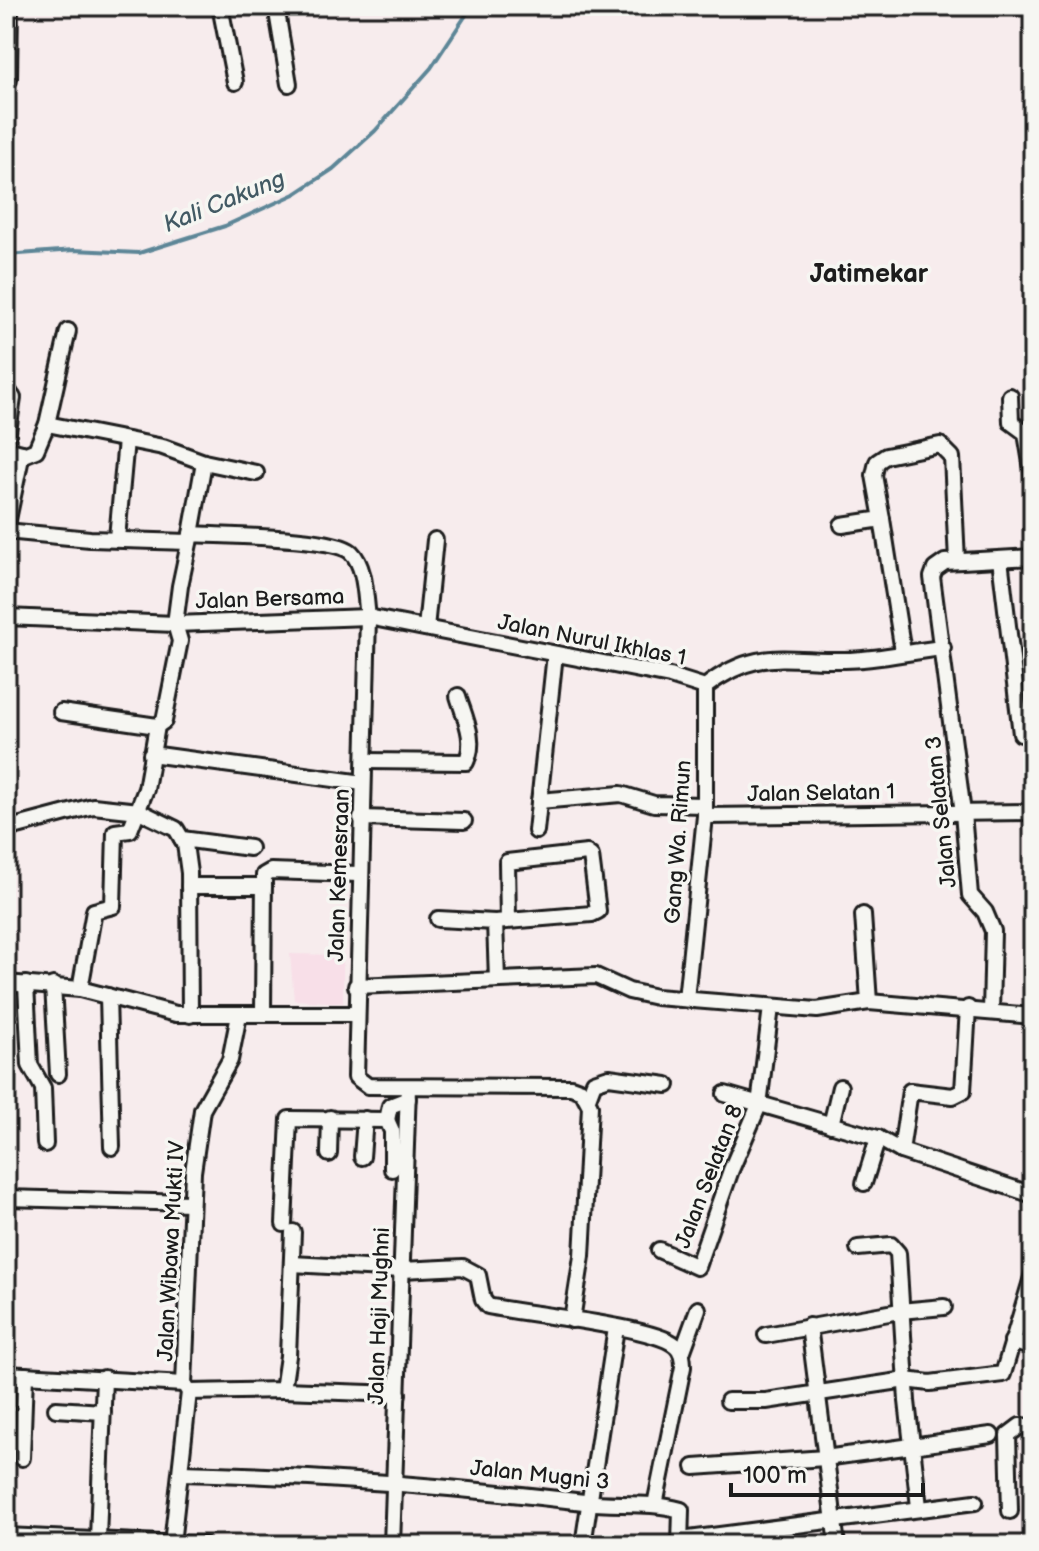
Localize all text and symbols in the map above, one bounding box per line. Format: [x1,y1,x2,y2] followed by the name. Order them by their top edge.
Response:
[159,164,290,239] water label: Kali Cakung
[810,259,929,290] district label: Jatimekar
[195,583,345,616] street label: Jalan Bersama
[495,609,688,672] street label: Jalan Nurul Ikhlas 1
[920,735,963,889] street label: Jalan Selatan 3
[659,759,698,925] street label: Gang Wa. Rimun
[747,779,895,808] street label: Jalan Selatan 1
[323,788,356,962] street label: Jalan Kemesraan
[670,1101,749,1252] street label: Jalan Selatan 8
[152,1140,191,1362] street label: Jalan Wibawa Mukti IV
[363,1227,396,1405] street label: Jalan Haji Mughni
[731,1447,923,1497] scale bar
[469,1455,611,1496] street label: Jalan Mugni 3
[743,1461,807,1490] text: 100 m

